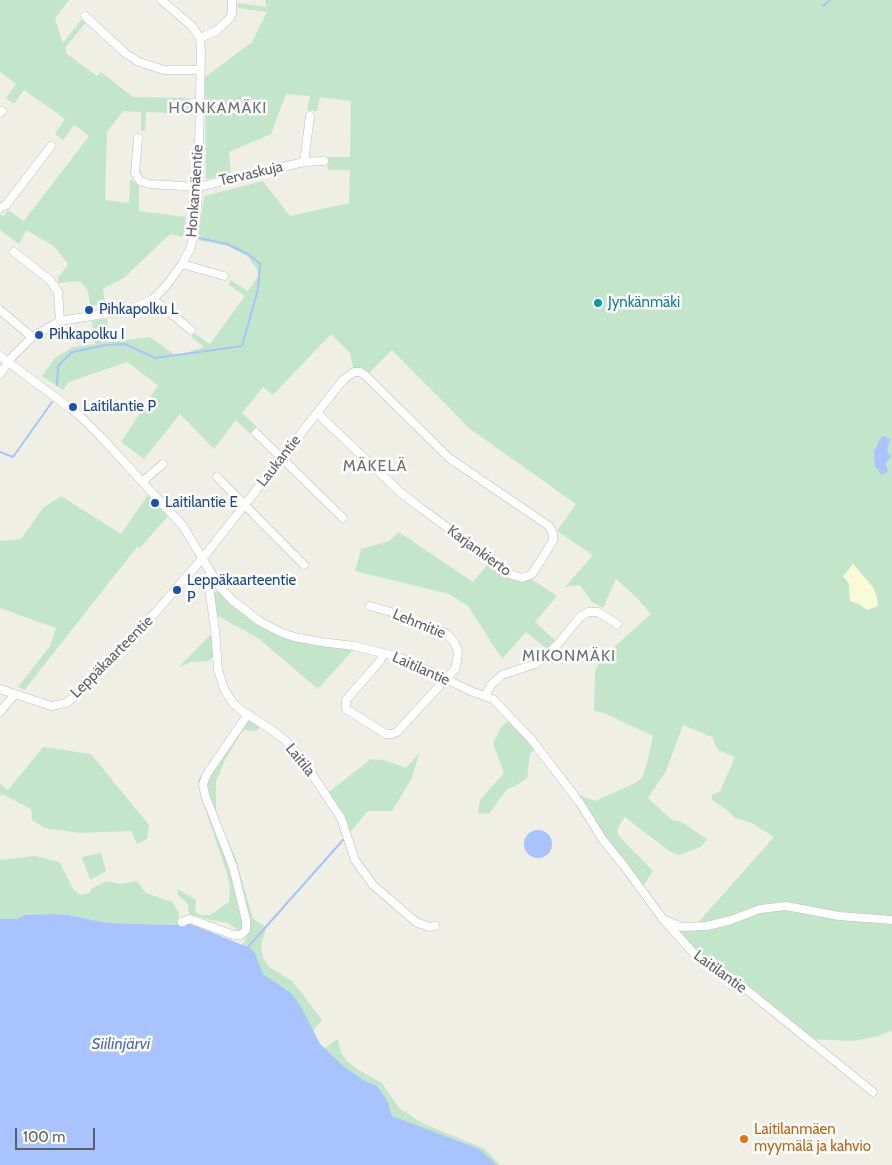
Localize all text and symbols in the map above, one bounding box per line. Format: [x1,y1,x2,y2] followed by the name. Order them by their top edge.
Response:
[167,98,269,118] district label: HONKAMÄKI
[183,144,207,238] street label: Honkamäentie
[217,158,285,190] street label: Tervaskuja
[608,294,680,312] place label: Jynkänmäki
[592,297,604,309] marker: Jynkänmäki
[99,301,178,319] place label: Pihkapolku L
[83,304,95,316] marker: Pihkapolku L
[49,326,125,344] place label: Pihkapolku I
[33,329,45,341] marker: Pihkapolku I
[83,398,156,416] place label: Laitilantie P
[67,401,79,413] marker: Laitilantie P
[253,432,305,490] street label: Laukantie
[342,456,408,476] district label: MÄKELÄ
[165,494,238,512] place label: Laitilantie E
[149,497,161,509] marker: Laitilantie E
[443,522,515,580] street label: Karjankierto
[187,572,296,607] place label: Leppäkaarteentie P
[171,584,183,596] marker: Leppäkaarteentie P
[390,605,448,643] street label: Lehmitie
[67,612,157,702] street label: Leppäkaarteentie
[521,646,617,666] district label: MIKONMÄKI
[389,648,453,690] street label: Laitilantie
[281,740,319,780] street label: Laitila
[690,947,750,997] street label: Laitilantie
[92,1034,150,1054] water label: Siilinjärvi
[18,1118,98,1150] scale bar
[754,1121,871,1156] place label: Laitilanmäen myymälä ja kahvio
[23,1128,65,1146] text: 100 m
[738,1133,750,1145] marker: Laitilanmäen myymälä ja kahvio

